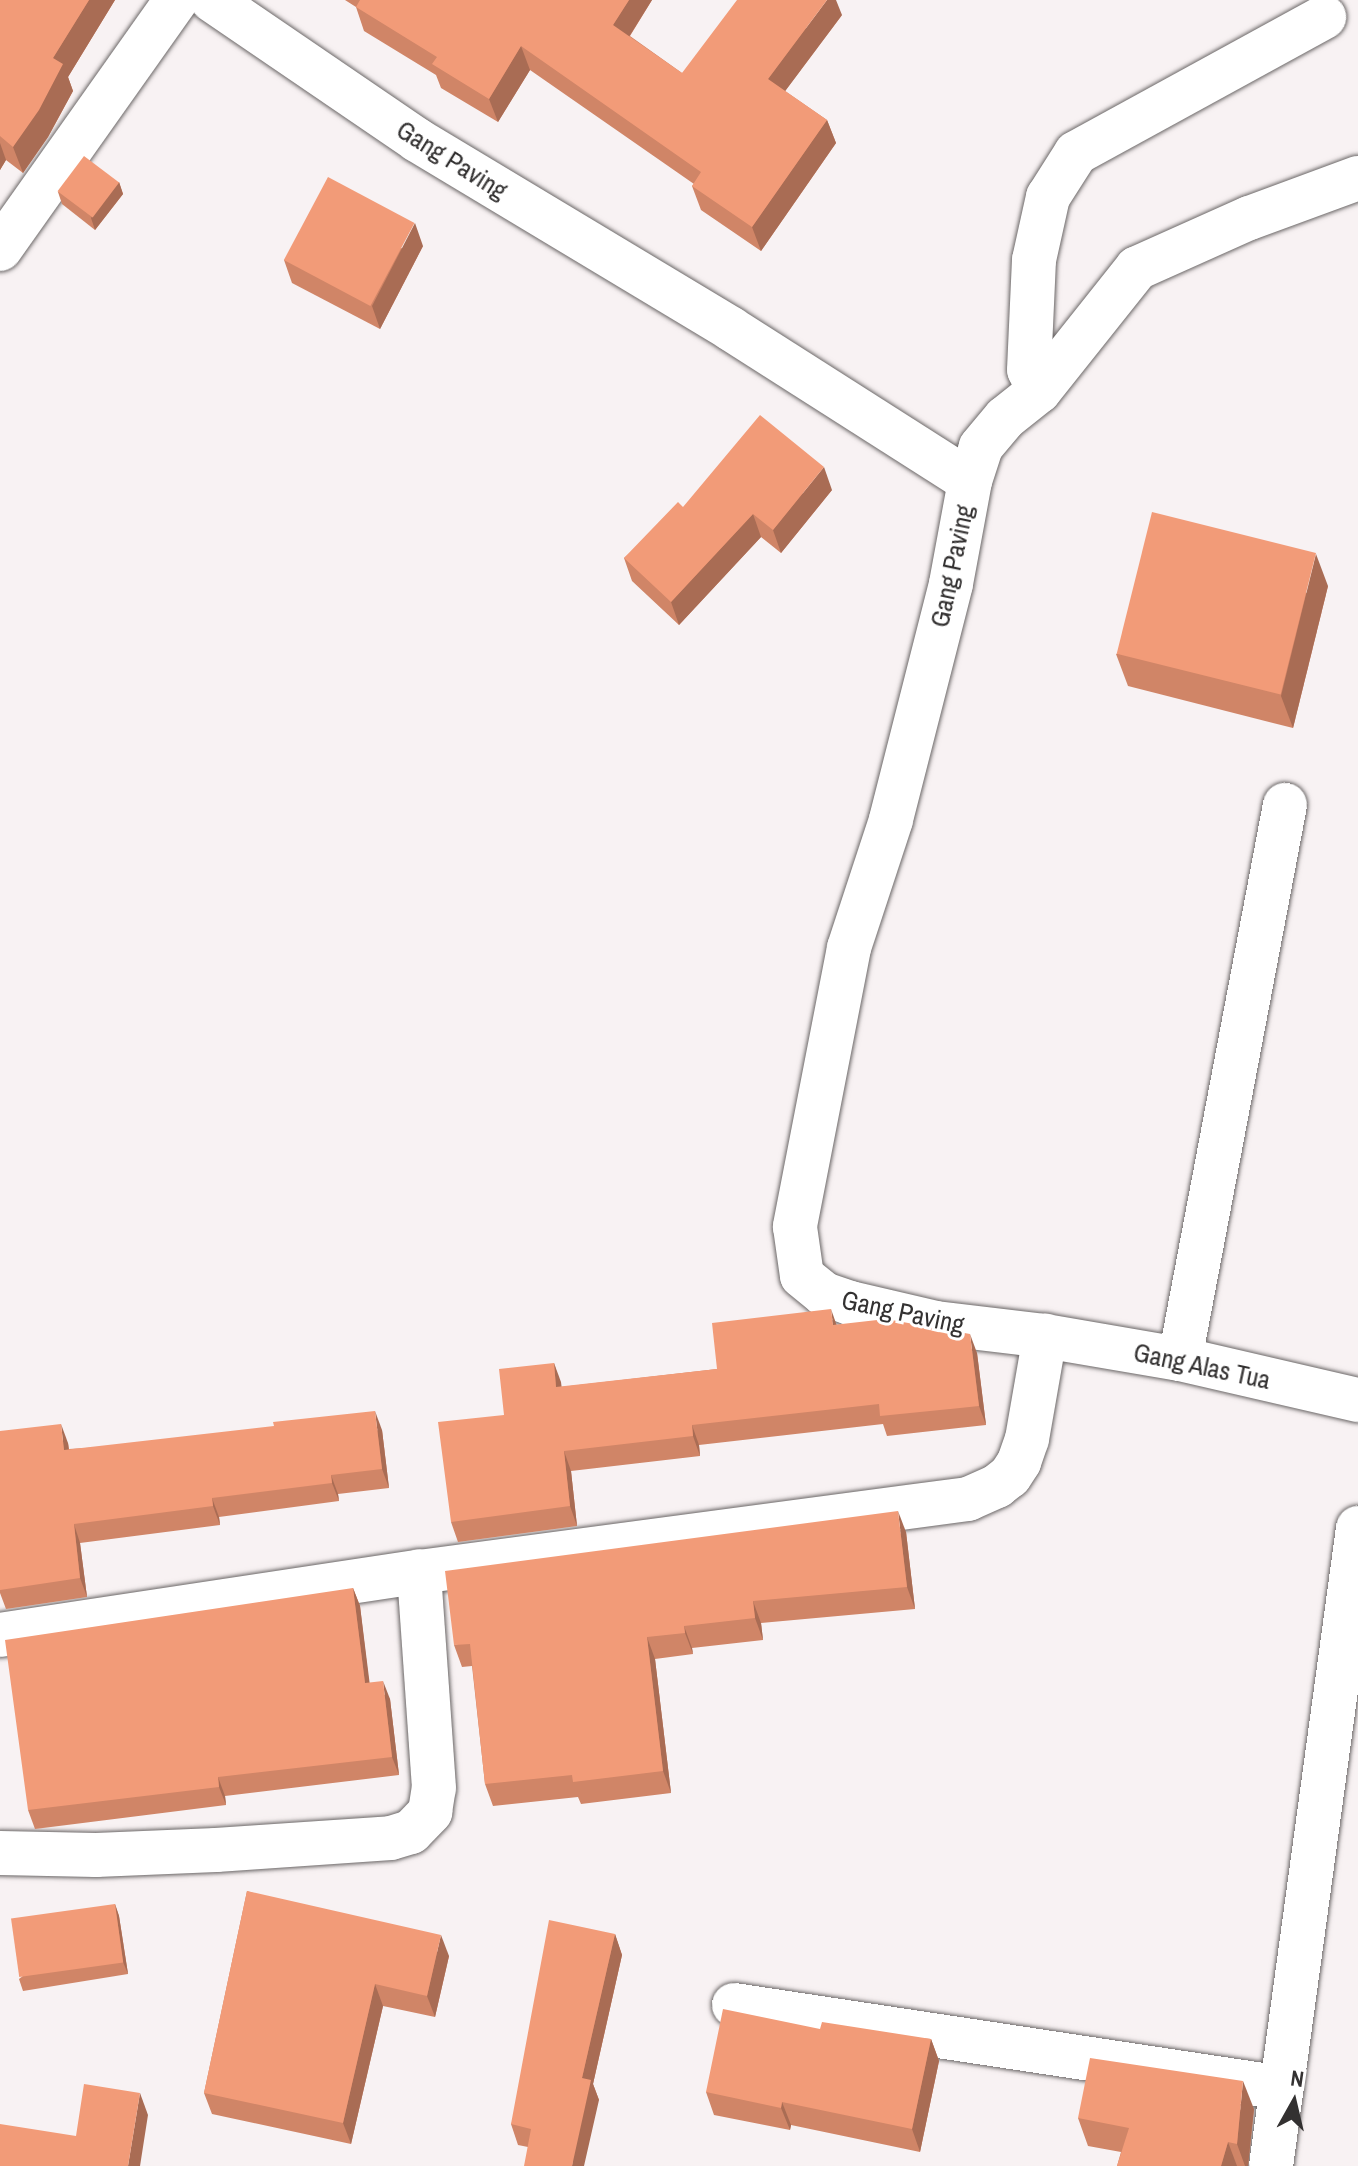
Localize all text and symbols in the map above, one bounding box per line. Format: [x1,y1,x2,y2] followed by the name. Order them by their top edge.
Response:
[391,114,513,206] street label: Gang Paving
[924,502,980,630] street label: Gang Paving
[839,1284,967,1340] street label: Gang Paving
[1130,1336,1274,1396] street label: Gang Alas Tua
[1254,2062,1334,2142] north arrow
[1289,2062,1306,2094] text: N

